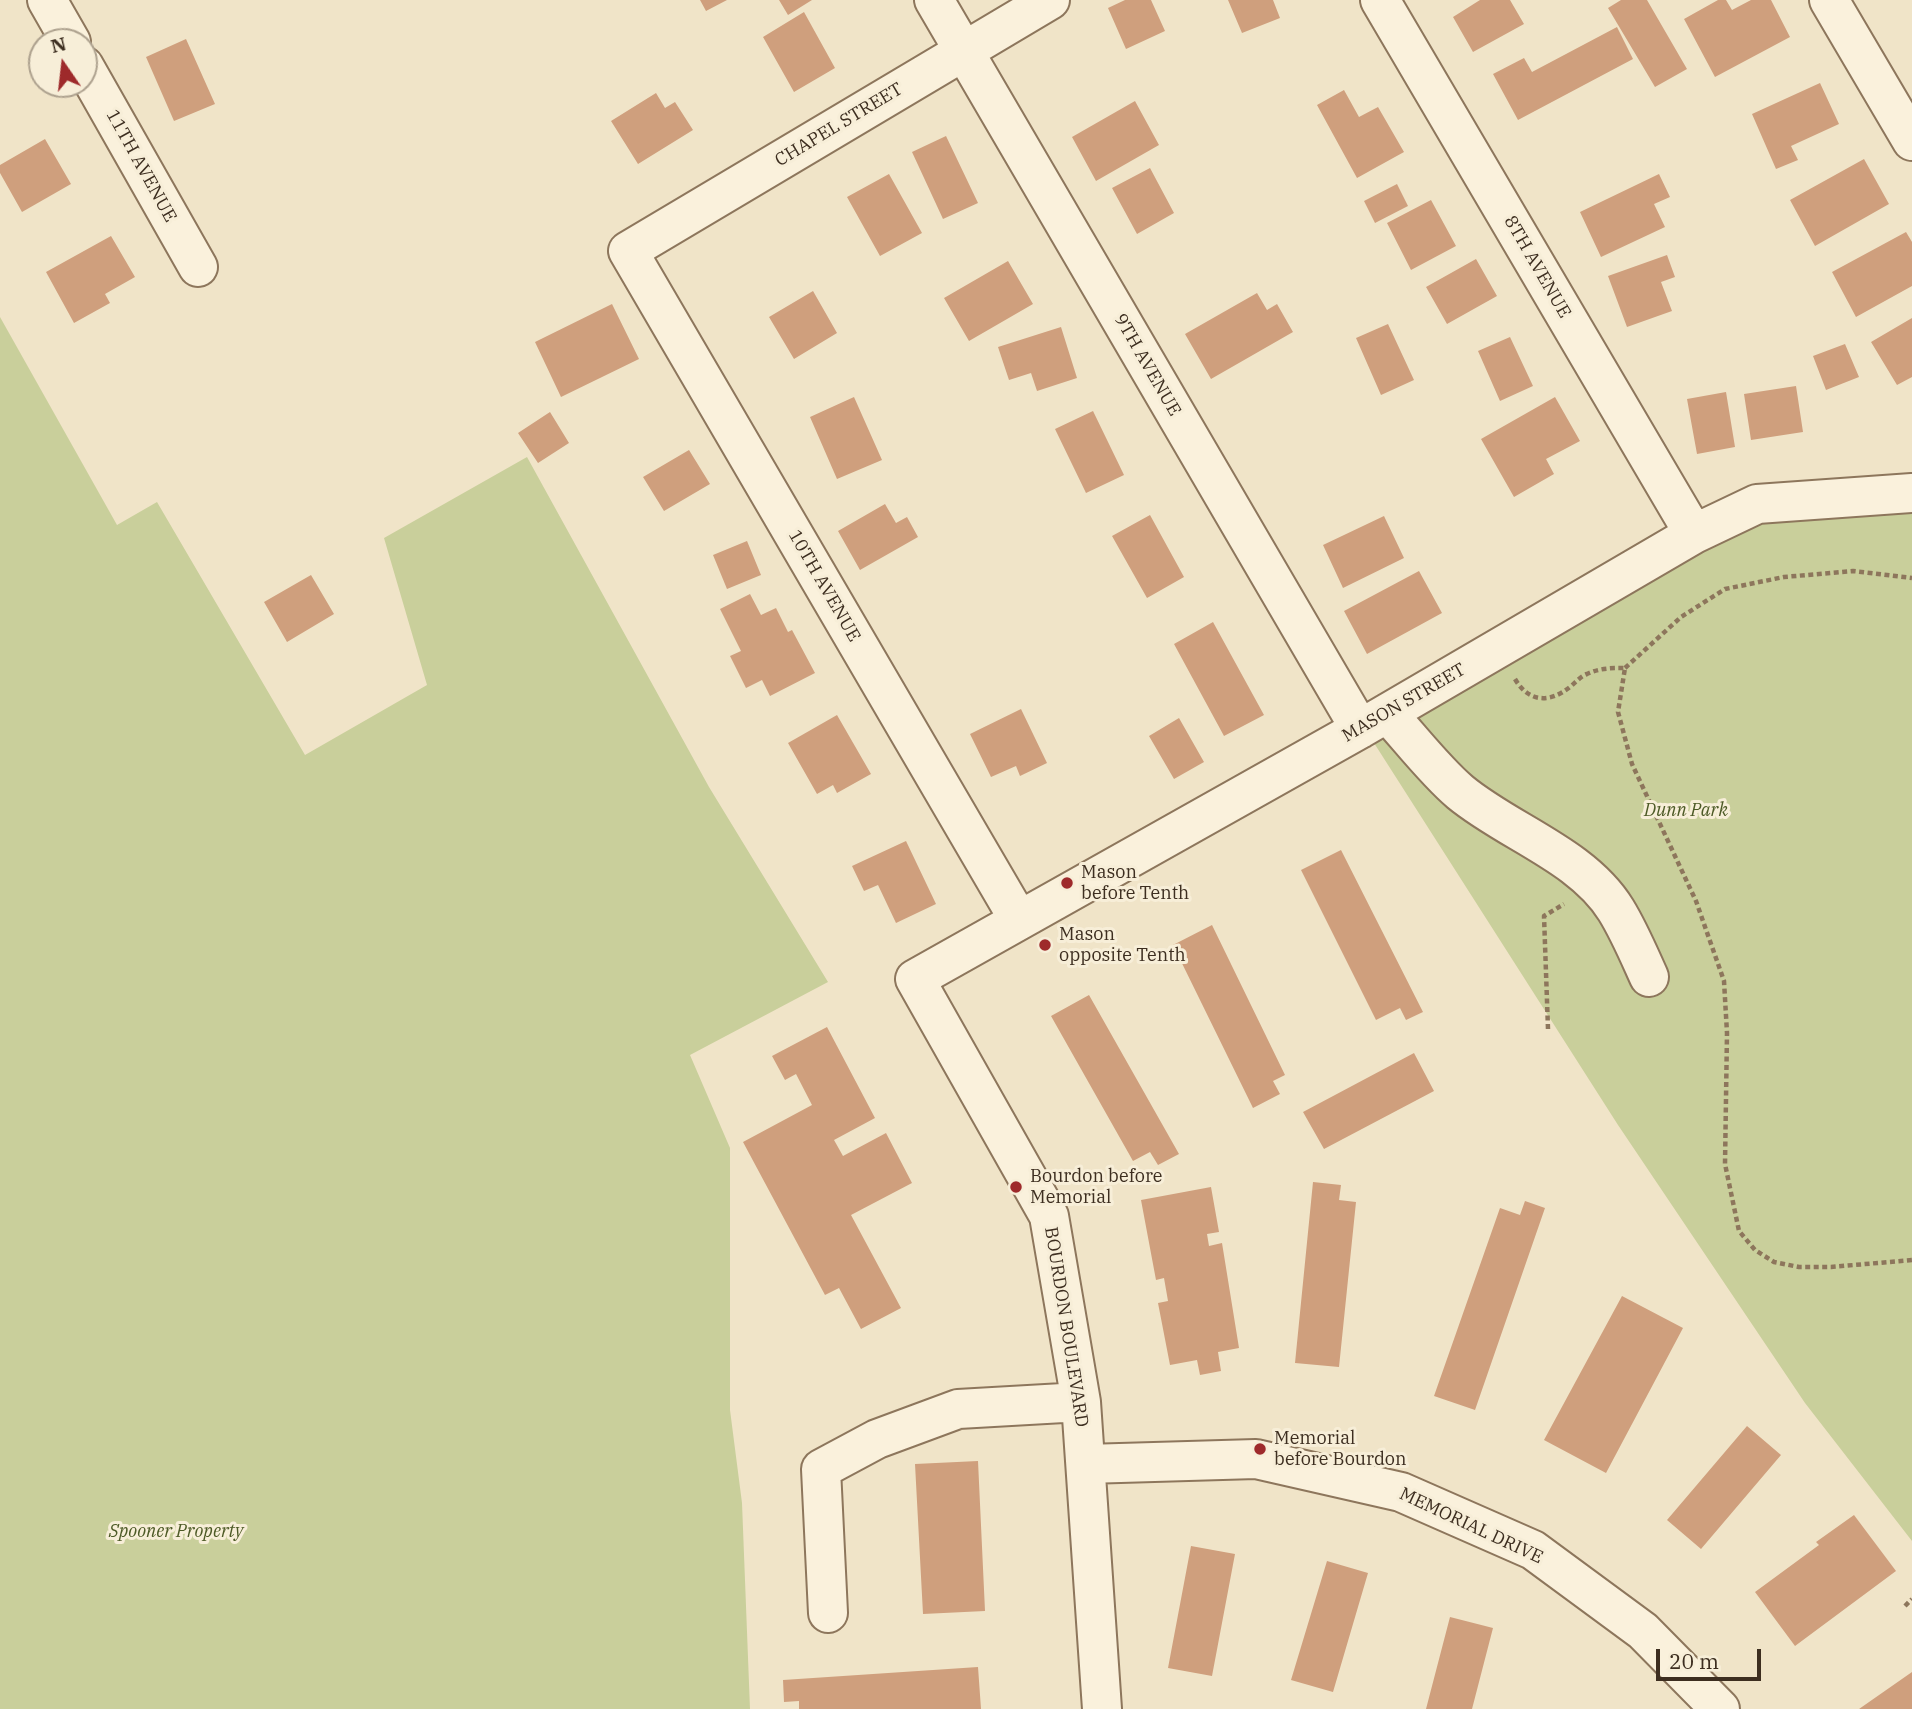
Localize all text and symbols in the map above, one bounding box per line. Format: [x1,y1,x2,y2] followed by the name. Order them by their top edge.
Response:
[28,28,98,98] north arrow
[48,31,69,58] text: N
[771,78,907,172] street label: CHAPEL STREET
[101,106,181,226] street label: 11TH AVENUE
[1499,212,1575,322] street label: 8TH AVENUE
[1109,310,1185,420] street label: 9TH AVENUE
[783,526,865,646] street label: 10TH AVENUE
[1339,659,1469,747] street label: MASON STREET
[1644,800,1728,822] park label: Dunn Park
[1081,862,1189,904] place label: Mason before Tenth
[1059,875,1075,891] marker: Mason before Tenth
[1059,924,1186,967] place label: Mason opposite Tenth
[1037,937,1053,953] marker: Mason opposite Tenth
[1030,1166,1163,1208] place label: Bourdon before Memorial
[1008,1179,1024,1195] marker: Bourdon before Memorial
[1039,1225,1093,1429] street label: BOURDON BOULEVARD
[1274,1428,1407,1470] place label: Memorial before Bourdon
[1252,1441,1268,1457] marker: Memorial before Bourdon
[1396,1483,1546,1569] street label: MEMORIAL DRIVE
[109,1521,243,1543] park label: Spooner Property
[1660,1636,1765,1680] scale bar
[1669,1647,1719,1675] text: 20 m

